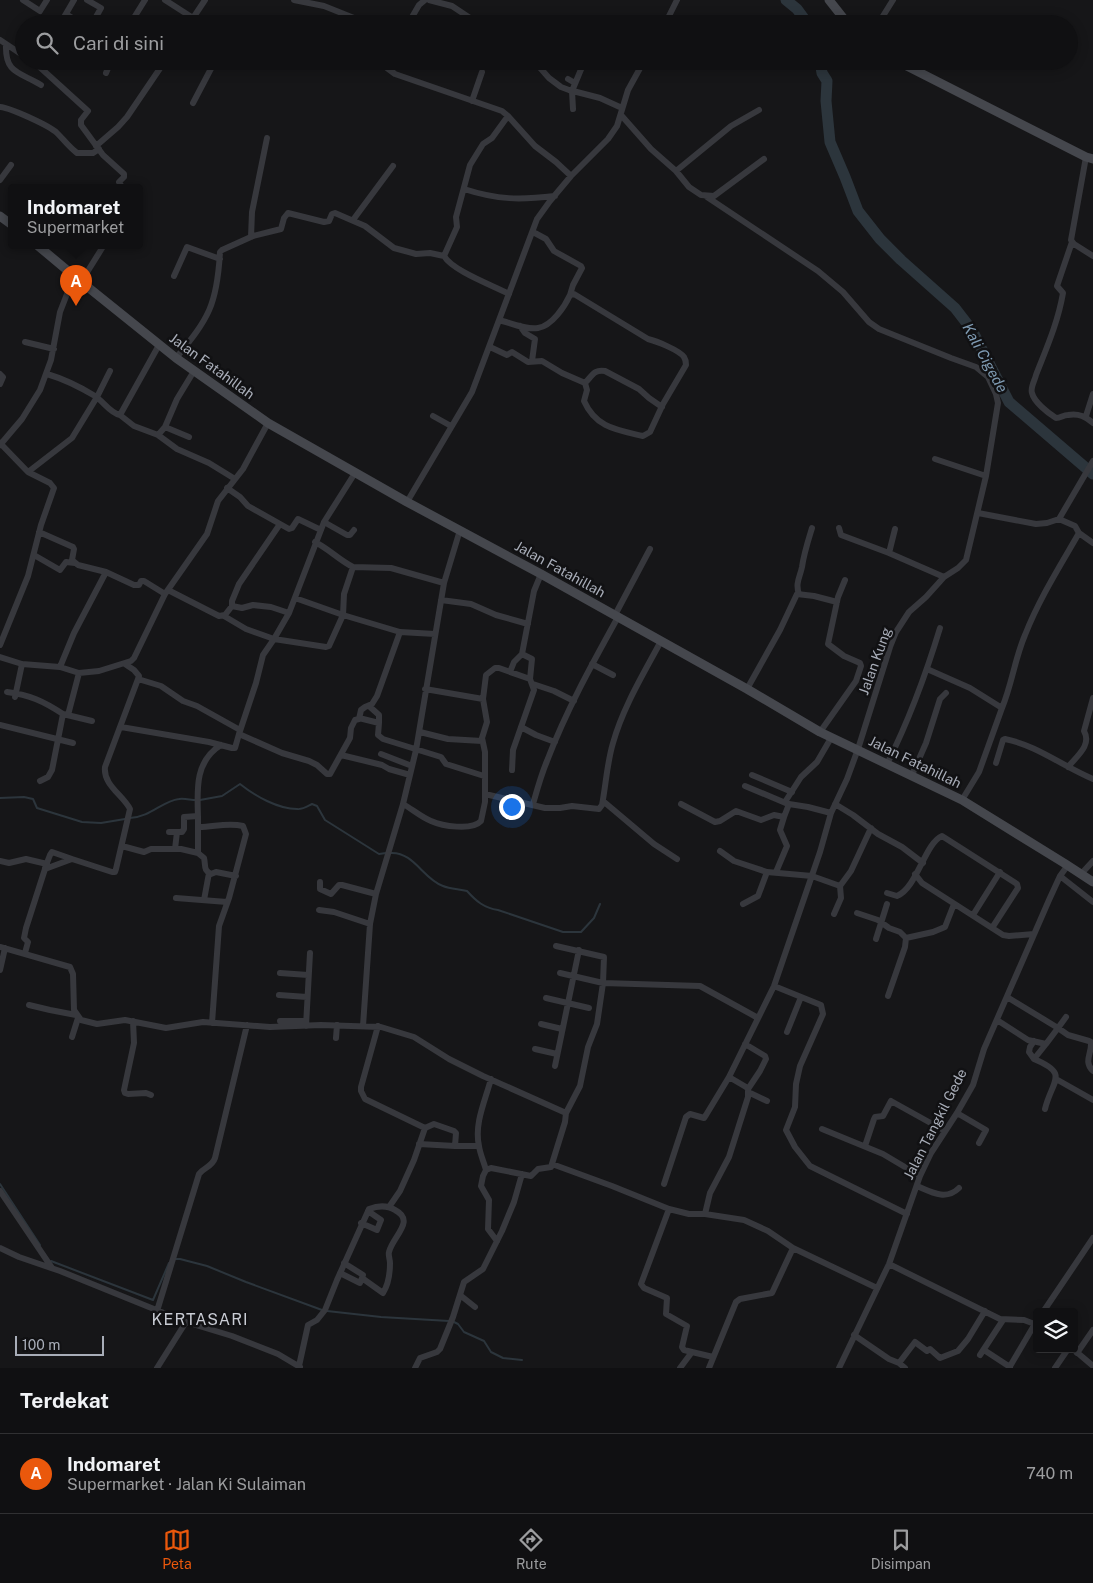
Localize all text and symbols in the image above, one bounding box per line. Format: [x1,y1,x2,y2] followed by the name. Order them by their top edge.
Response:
[15,15,1078,70] search box
[33,29,61,57] icon: search
[73,32,164,54] text: Cari di sini
[8,184,143,249] popup
[27,196,120,218] text: Indomaret
[27,218,124,237] text: Supermarket
[60,265,92,306] pin: A
[959,320,1011,395] water label: Kali Cigede
[166,330,258,402] street label: Jalan Fatahillah
[512,538,608,600] street label: Jalan Fatahillah
[855,625,895,697] street label: Jalan Kung
[866,733,964,791] street label: Jalan Fatahillah
[499,794,525,820] your location
[900,1066,970,1182] street label: Jalan Tangkil Gede
[1033,1308,1078,1353] map controls
[1033,1308,1078,1353] button: layers
[152,1310,248,1329] district label: KERTASARI
[15,1333,104,1356] scale bar
[22,1337,60,1353] text: 100 m
[20,1388,109,1413] text: Terdekat
[67,1453,161,1475] text: Indomaret
[30,1464,42,1483] text: A
[1026,1464,1073,1483] text: 740 m
[67,1475,306,1494] text: Supermarket · Jalan Ki Sulaiman
[162,1526,192,1572] tab: Peta
[516,1526,547,1572] tab: Rute
[871,1526,931,1572] tab: Disimpan

